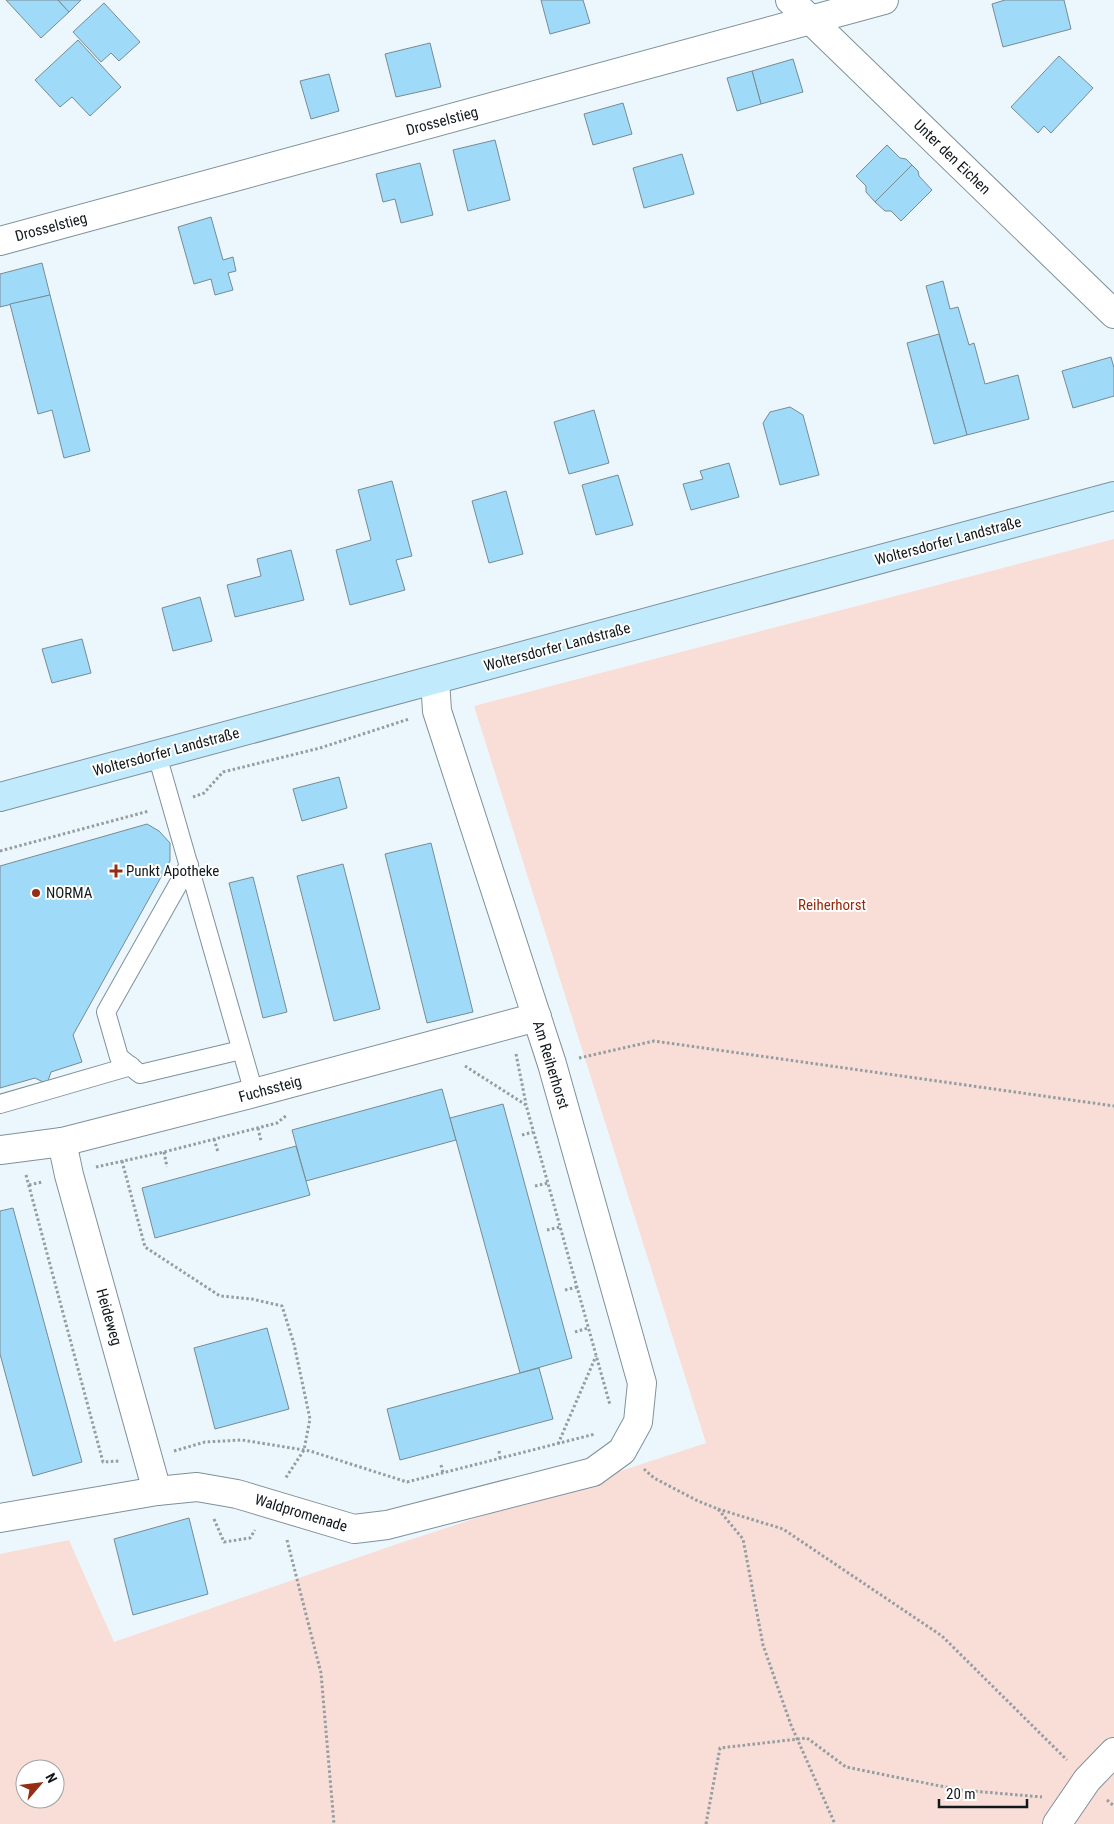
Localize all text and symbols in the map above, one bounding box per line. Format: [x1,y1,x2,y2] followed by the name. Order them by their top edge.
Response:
[404,103,480,139] street label: Drosselstieg
[910,116,994,198] street label: Unter den Eichen
[13,209,89,245] street label: Drosselstieg
[873,513,1023,569] street label: Woltersdorfer Landstraße
[482,619,632,675] street label: Woltersdorfer Landstraße
[91,724,241,780] street label: Woltersdorfer Landstraße
[126,862,219,880] place label: Punkt Apotheke
[110,865,122,877] marker: Punkt Apotheke
[46,884,93,902] place label: NORMA
[30,887,42,899] marker: NORMA
[798,896,866,914] park label: Reiherhorst
[529,1019,573,1111] street label: Am Reiherhorst
[237,1072,303,1106] street label: Fuchssteig
[92,1286,126,1348] street label: Heideweg
[253,1490,349,1536] street label: Waldpromenade
[15,1759,65,1809] north arrow
[42,1770,61,1785] text: N
[939,1776,1026,1808] scale bar
[946,1785,976,1803] text: 20 m

